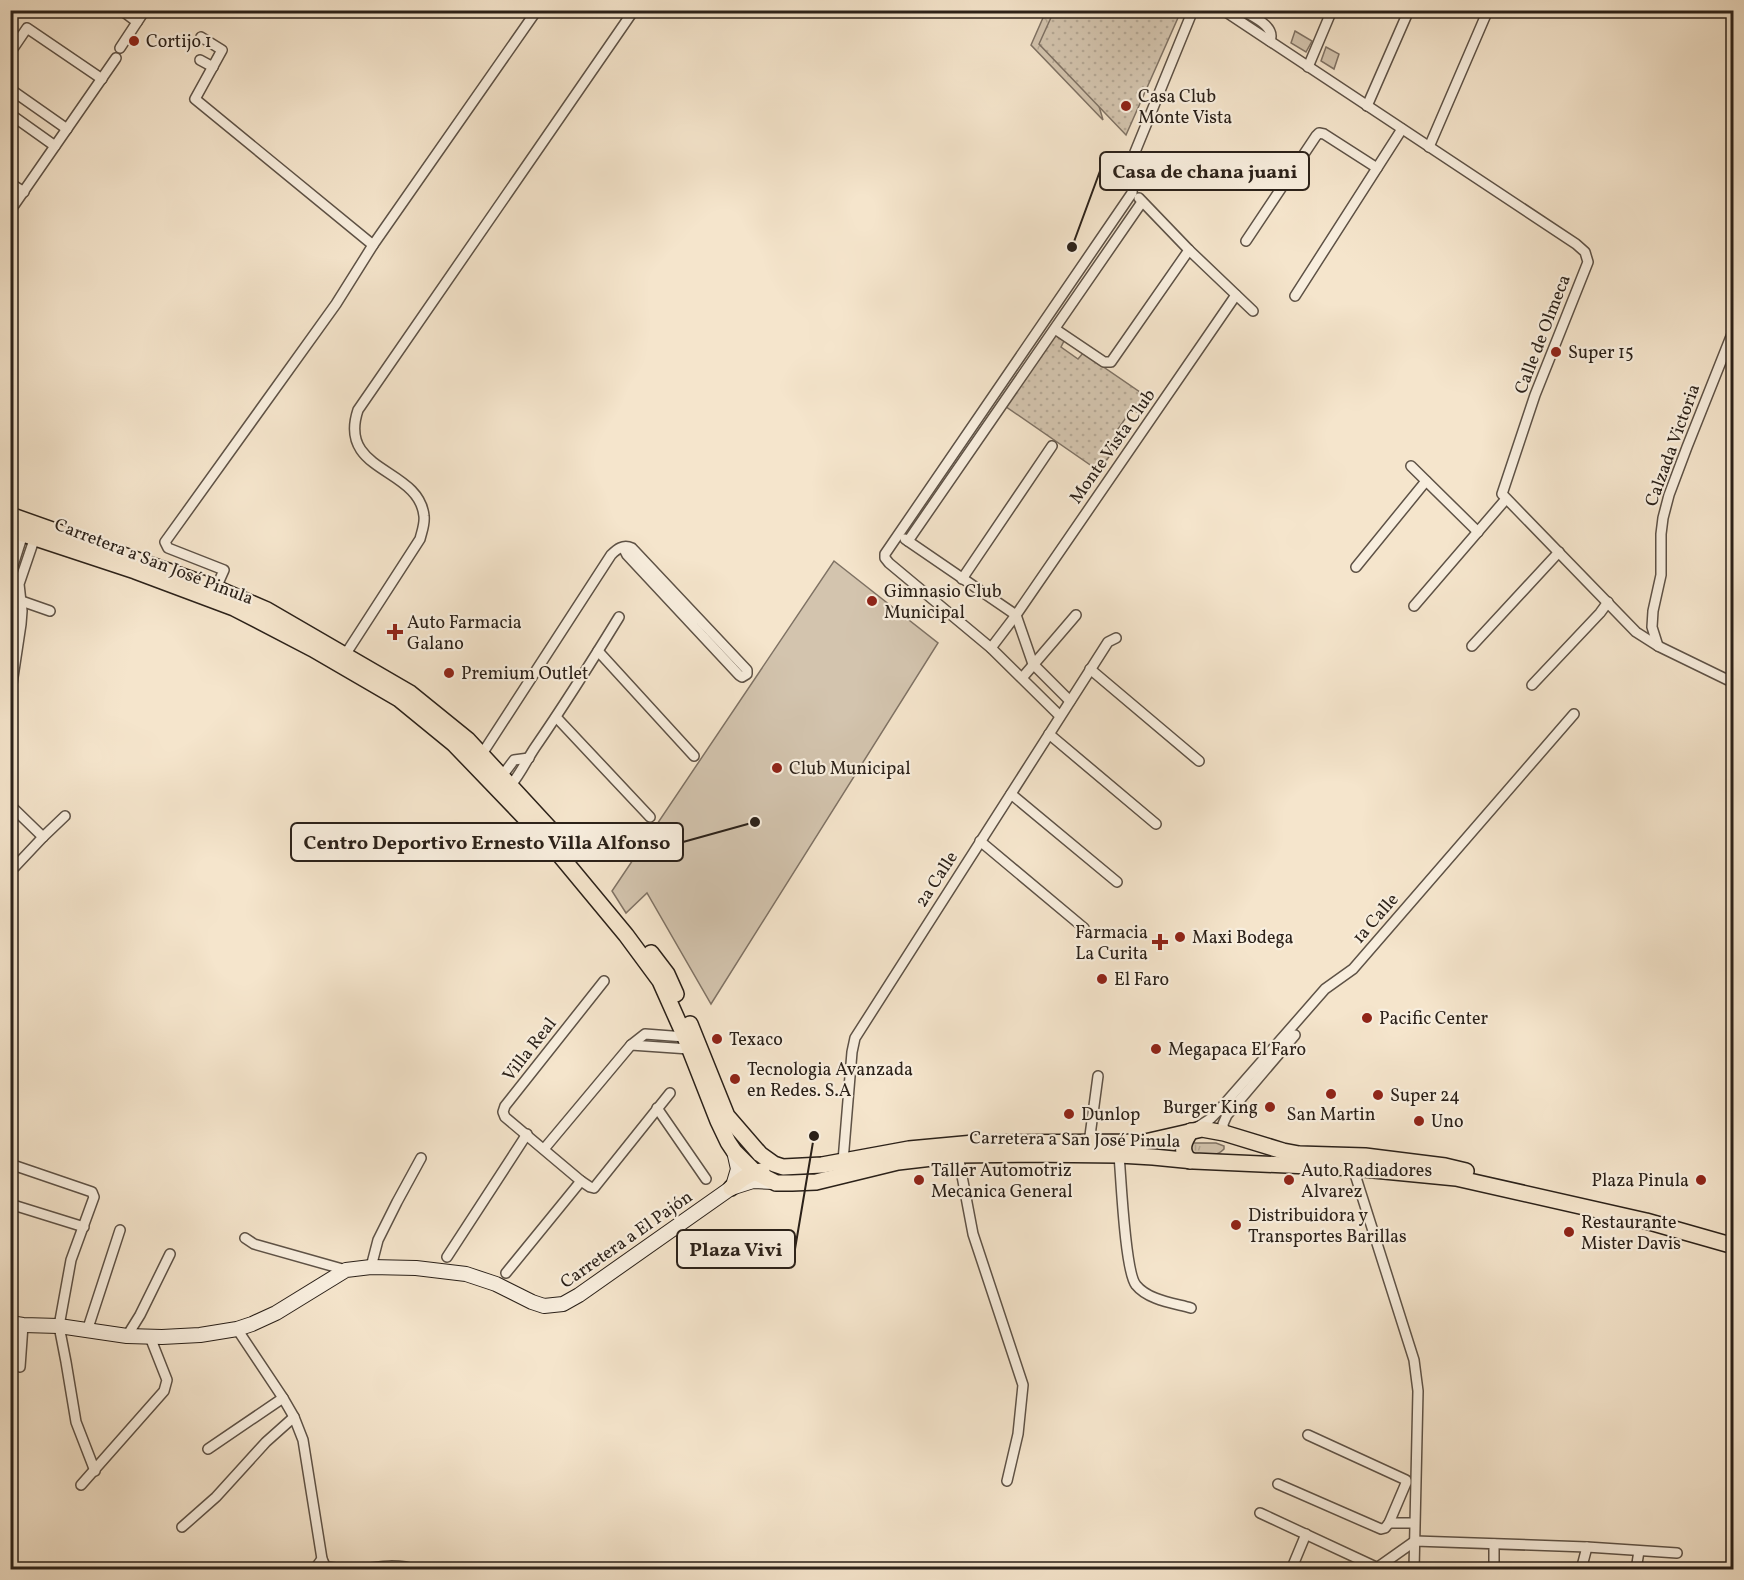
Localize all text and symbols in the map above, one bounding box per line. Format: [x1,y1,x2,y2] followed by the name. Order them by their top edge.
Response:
[146,30,212,55] place label: Cortijo 1
[127,34,141,48] marker: Cortijo 1
[1138,85,1232,131] place label: Casa Club Monte Vista
[1119,99,1133,113] marker: Casa Club Monte Vista
[1100,152,1309,190] callout: Casa de chana juani
[1112,159,1298,187] text: Casa de chana juani
[1509,271,1578,398] street label: Calle de Olmeca
[1568,341,1634,366] place label: Super 15
[1549,345,1563,359] marker: Super 15
[1640,381,1707,510] street label: Calzada Victoria
[1064,384,1162,509] street label: Monte Vista Club
[50,513,257,612] street label: Carretera a San José Pinula
[884,580,1002,626] place label: Gimnasio Club Municipal
[865,594,879,608] marker: Gimnasio Club Municipal
[407,611,522,657] place label: Auto Farmacia Galano
[388,625,402,639] marker: Auto Farmacia Galano
[461,662,588,687] place label: Premium Outlet
[442,666,456,680] marker: Premium Outlet
[789,757,911,782] place label: Club Municipal
[770,761,784,775] marker: Club Municipal
[291,823,683,861] callout: Centro Deportivo Ernesto Villa Alfonso
[304,830,670,858] text: Centro Deportivo Ernesto Villa Alfonso
[910,847,965,913] street label: 2a Calle
[1347,888,1405,950] street label: 1a Calle
[1075,921,1148,967] place label: Farmacia La Curita
[1192,926,1294,951] place label: Maxi Bodega
[1173,930,1187,944] marker: Maxi Bodega
[1153,935,1167,949] marker: Farmacia La Curita
[1114,968,1169,993] place label: El Faro
[1095,972,1109,986] marker: El Faro
[1379,1007,1489,1032] place label: Pacific Center
[1360,1011,1374,1025] marker: Pacific Center
[497,1013,563,1087] street label: Villa Real
[729,1028,783,1053] place label: Texaco
[710,1032,724,1046] marker: Texaco
[1168,1038,1306,1063] place label: Megapaca El Faro
[1149,1042,1163,1056] marker: Megapaca El Faro
[747,1058,913,1104] place label: Tecnologia Avanzada en Redes. S.A
[728,1072,742,1086] marker: Tecnologia Avanzada en Redes. S.A
[1390,1084,1460,1109] place label: Super 24
[1324,1087,1338,1101] marker: San Martin
[1371,1088,1385,1102] marker: Super 24
[1163,1096,1258,1121] place label: Burger King
[1263,1100,1277,1114] marker: Burger King
[1081,1103,1140,1128] place label: Dunlop
[1287,1103,1376,1128] place label: San Martin
[1062,1107,1076,1121] marker: Dunlop
[1431,1110,1463,1135] place label: Uno
[1412,1114,1426,1128] marker: Uno
[969,1126,1181,1155] street label: Carretera a San José Pinula
[931,1159,1073,1205] place label: Taller Automotriz Mecanica General
[1301,1159,1432,1205] place label: Auto Radiadores Alvarez
[1591,1169,1689,1194] place label: Plaza Pinula
[912,1173,926,1187] marker: Taller Automotriz Mecanica General
[1282,1173,1296,1187] marker: Auto Radiadores Alvarez
[1694,1173,1708,1187] marker: Plaza Pinula
[556,1185,698,1295] street label: Carretera a El Pajón
[1248,1204,1407,1250] place label: Distribuidora y Transportes Barillas
[1581,1211,1681,1257] place label: Restaurante Mister Davis
[1229,1218,1243,1232] marker: Distribuidora y Transportes Barillas
[1562,1225,1576,1239] marker: Restaurante Mister Davis
[677,1230,795,1268] callout: Plaza Vivi
[689,1237,783,1265] text: Plaza Vivi

